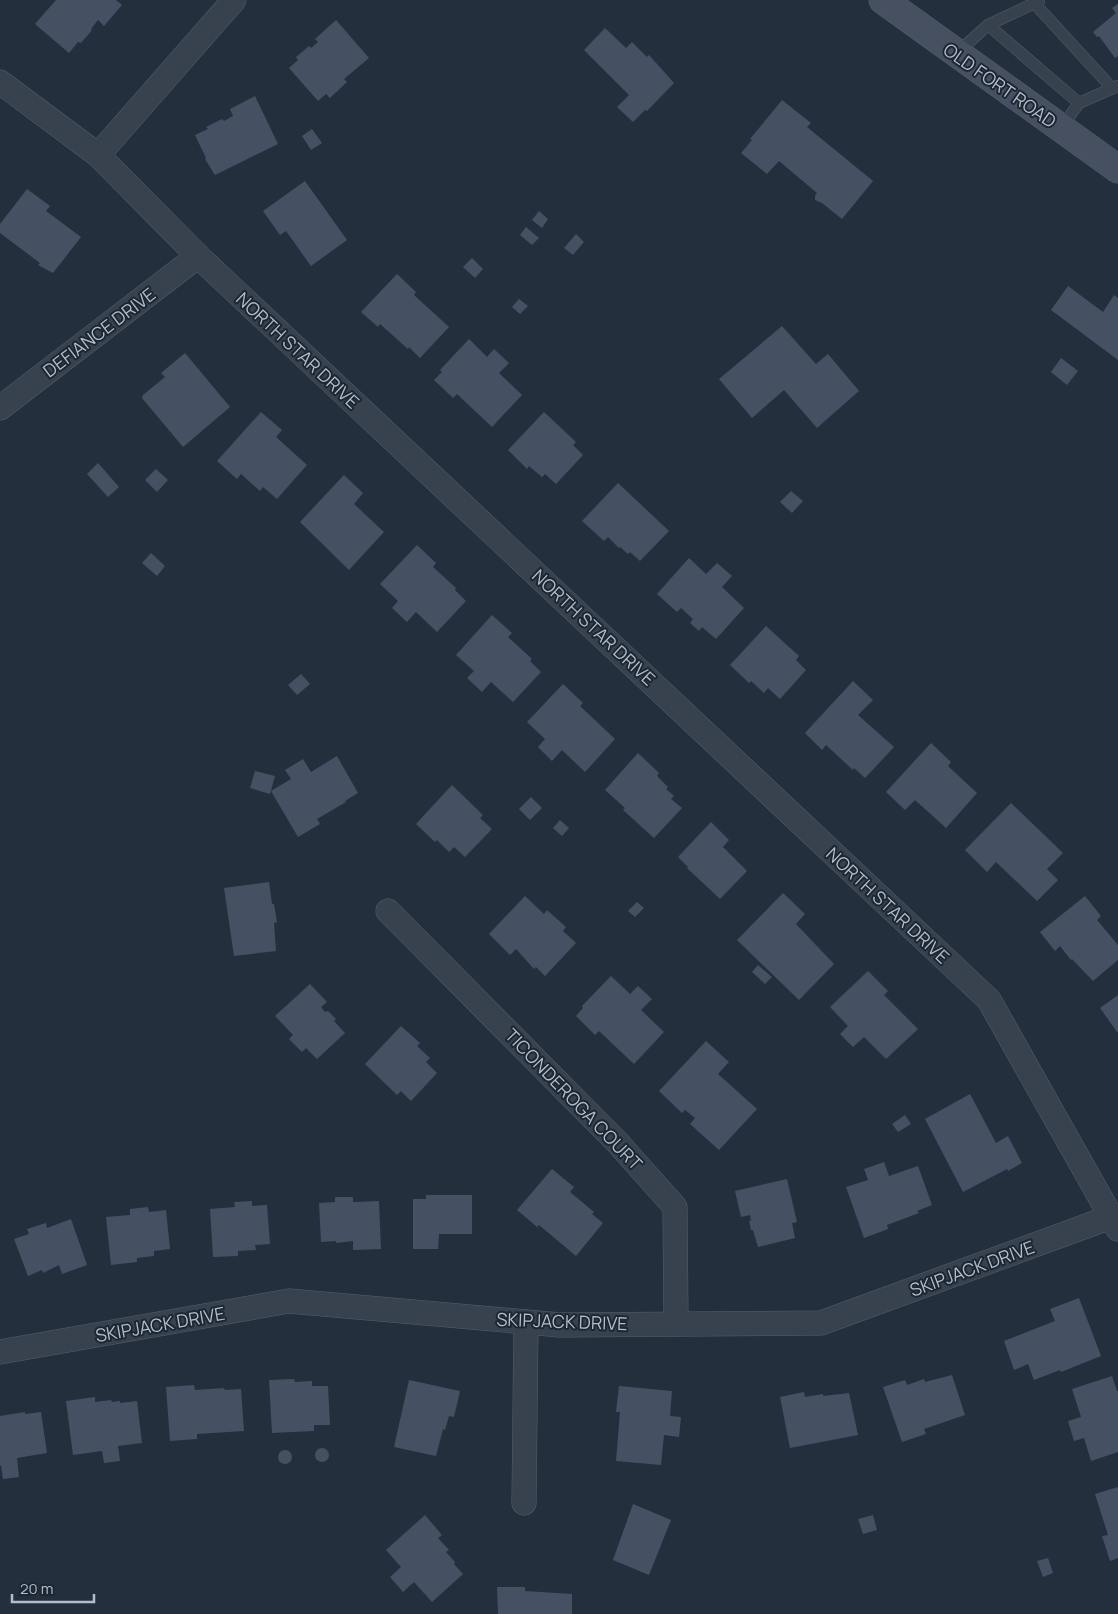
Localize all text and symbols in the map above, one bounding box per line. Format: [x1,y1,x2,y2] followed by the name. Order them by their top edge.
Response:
[939,37,1061,133] street label: OLD FORT ROAD
[38,282,160,382] street label: DEFIANCE DRIVE
[231,287,365,413] street label: NORTH STAR DRIVE
[527,564,661,690] street label: NORTH STAR DRIVE
[821,842,955,968] street label: NORTH STAR DRIVE
[500,1023,648,1175] street label: TICONDEROGA COURT
[906,1234,1038,1302] street label: SKIPJACK DRIVE
[93,1301,227,1347] street label: SKIPJACK DRIVE
[496,1307,628,1335] street label: SKIPJACK DRIVE
[12,1572,95,1604] scale bar
[20,1578,53,1599] text: 20 m

